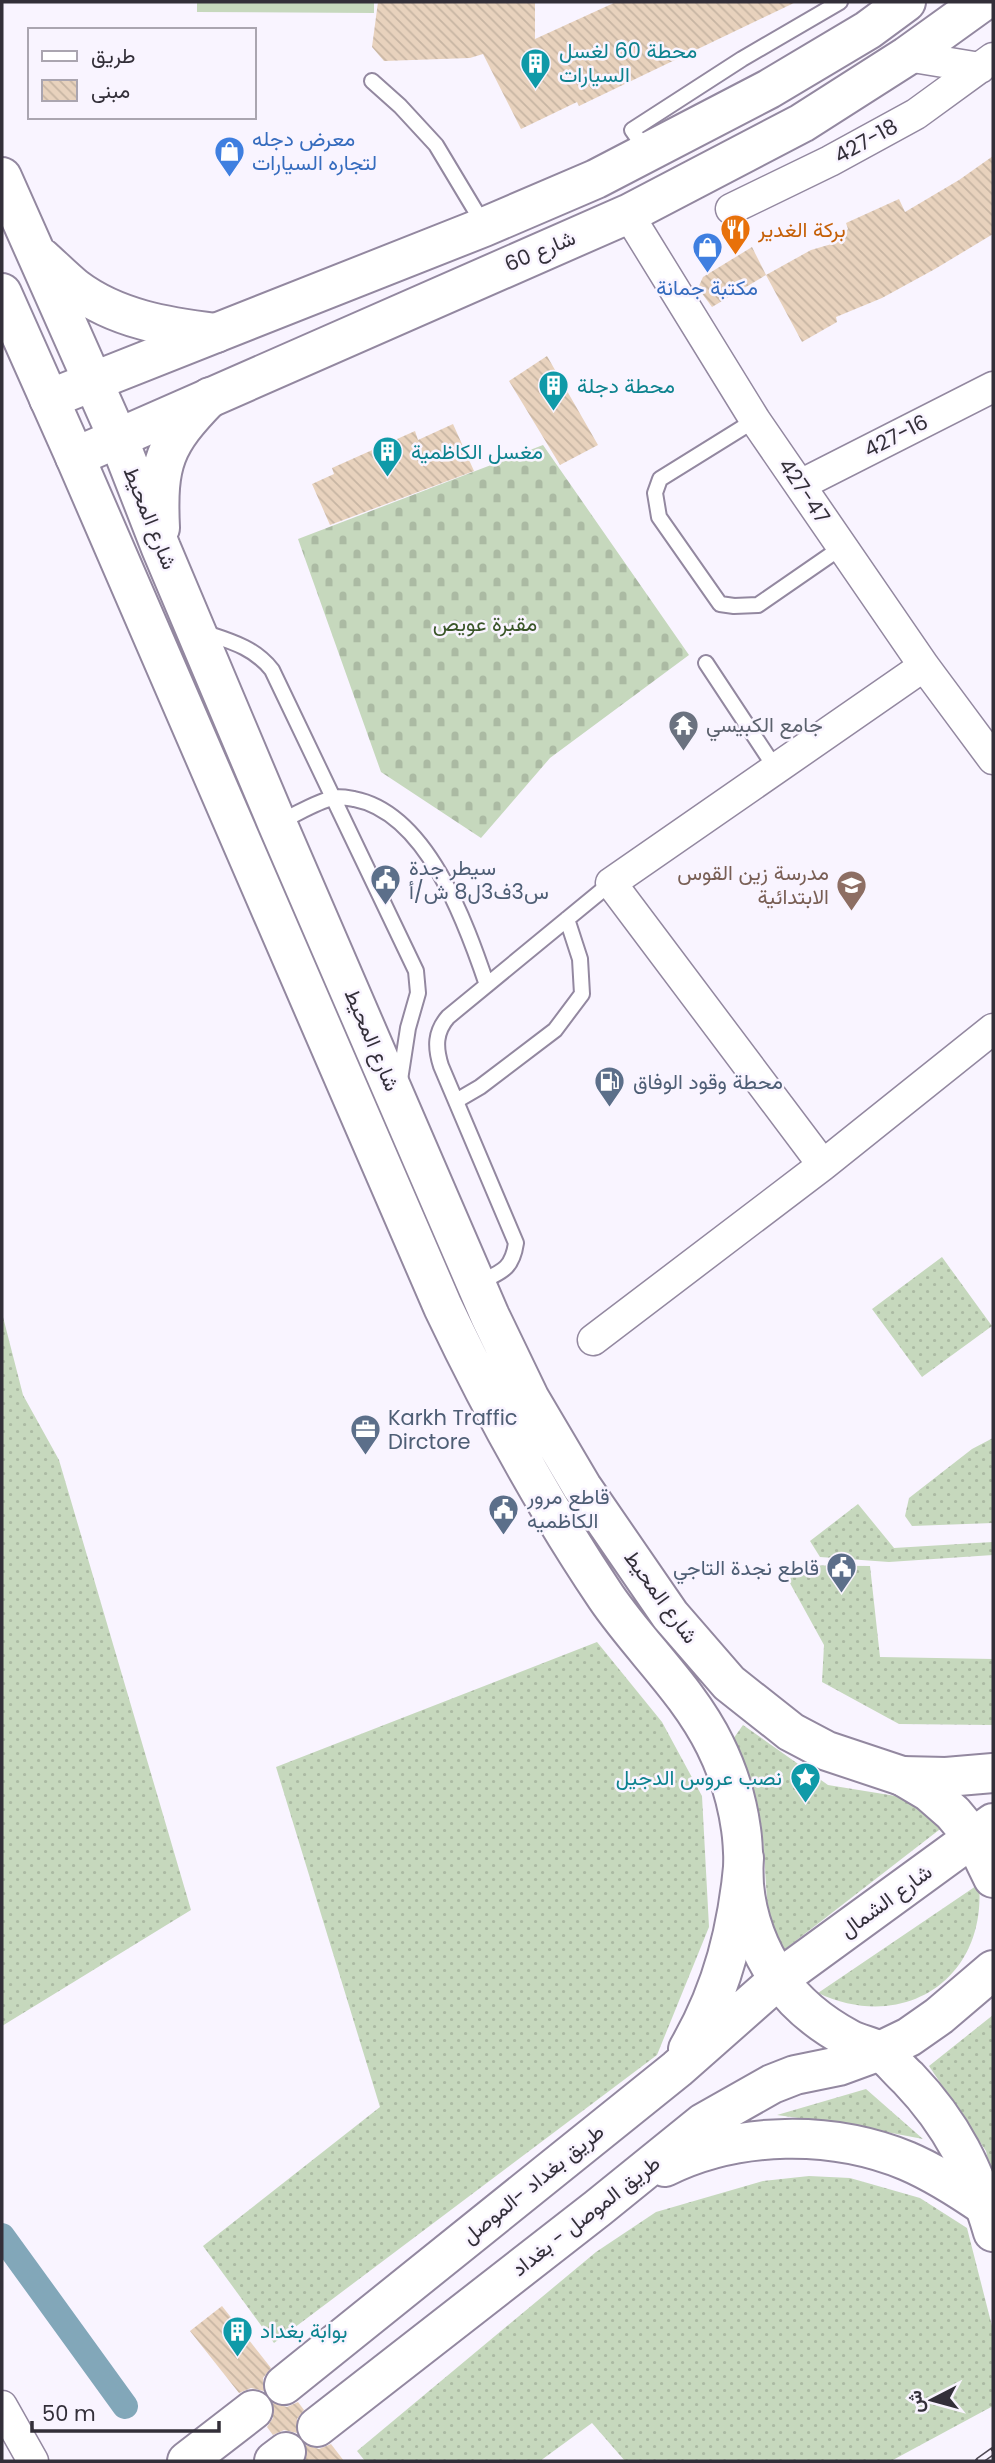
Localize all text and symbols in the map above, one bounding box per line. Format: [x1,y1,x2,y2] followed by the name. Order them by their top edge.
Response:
[28,28,256,119] legend
[559,36,697,89] place label: محطة 60 لغسل السيارات
[91,41,136,70] text: طريق
[519,46,553,90] building icon: محطة 60 لغسل السيارات
[91,76,130,105] text: مبنى
[829,111,903,170] street label: 427-18
[252,124,377,177] place label: معرض دجله لتجاره السيارات
[212,134,246,178] shop icon: معرض دجله لتجاره السيارات
[718,213,752,257] restaurant icon: بركة الغدير
[757,215,846,244] place label: بركة الغدير
[500,223,580,278] street label: شارع 60
[690,231,724,275] shop icon: مكتبة جمانة
[656,273,758,302] place label: مكتبة جمانة
[537,369,571,413] building icon: محطة دجلة
[577,371,675,400] place label: محطة دجلة
[859,407,933,464] street label: 427-16
[371,435,405,479] building icon: مغسل الكاظمية
[411,437,543,466] place label: مغسل الكاظمية
[772,452,837,529] street label: 427-47
[117,462,184,574] street label: شارع المحيط
[433,609,537,638] park label: مقبرة عويص
[666,708,700,752] temple icon: جامع الكبيسي
[706,710,823,742] place label: جامع الكبيسي
[409,853,549,906] place label: سيطر جدة س3ف3ل8 ش/أ
[677,858,829,911] place label: مدرسة زين القوس الابتدائية
[369,863,403,907] public building icon: سيطر جدة س3ف3ل8 ش/أ
[835,868,869,912] school or university icon: مدرسة زين القوس الابتدائية
[338,984,407,1096] street label: شارع المحيط
[593,1065,627,1109] fuel station icon: محطة وقود الوفاق
[633,1067,783,1096] place label: محطة وقود الوفاق
[388,1403,518,1456] place label: Karkh Traffic Dirctore
[348,1413,382,1457] office icon: Karkh Traffic Dirctore
[526,1482,610,1535] place label: قاطع مرور الكاظميه
[487,1492,521,1536] public building icon: قاطع مرور الكاظميه
[618,1544,705,1649] street label: شارع المحيط
[825,1551,859,1595] public building icon: قاطع نجدة التاجي
[673,1553,819,1585] place label: قاطع نجدة التاجي
[788,1761,822,1805] place icon: نصب عروس الدجيل
[616,1763,782,1792] place label: نصب عروس الدجيل
[834,1857,938,1944] street label: شارع الشمال
[455,2117,610,2250] street label: طريق بغداد -الموصل
[505,2148,666,2283] street label: طريق الموصل - بغداد
[220,2314,254,2358] building icon: بوابة بغداد
[260,2316,347,2345] place label: بوابة بغداد
[897,2365,967,2435] north arrow
[901,2389,930,2414] text: ش
[32,2390,219,2434] scale bar
[42,2399,96,2428] text: 50 m

